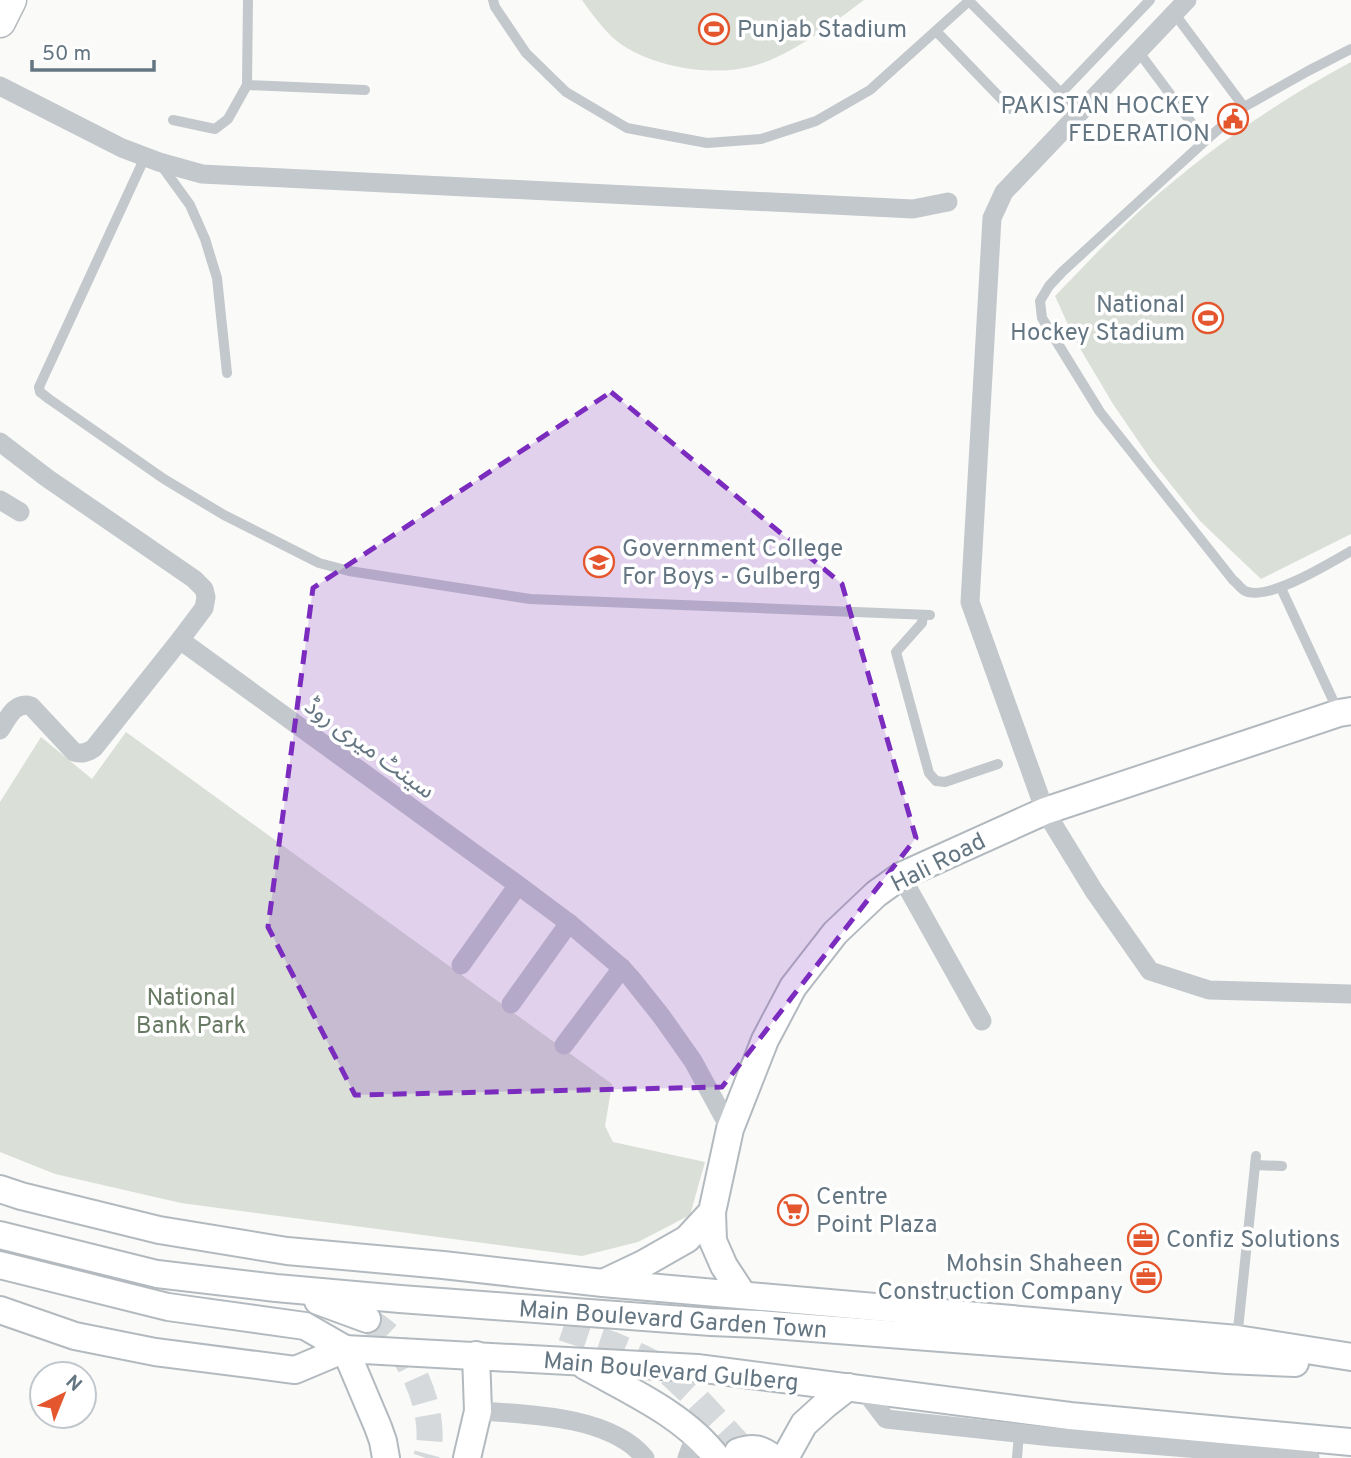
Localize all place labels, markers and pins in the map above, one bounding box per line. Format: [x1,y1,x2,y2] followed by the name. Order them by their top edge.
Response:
[697,12,731,46] sports icon: Punjab Stadium
[737,16,907,46] place label: Punjab Stadium
[1001,92,1210,150] place label: PAKISTAN HOCKEY FEDERATION
[1216,102,1250,136] public building icon: PAKISTAN HOCKEY FEDERATION
[1010,291,1185,349] place label: National Hockey Stadium
[1191,301,1225,335] sports icon: National Hockey Stadium
[622,535,843,593] place label: Government College For Boys - Gulberg
[582,545,616,579] school or university icon: Government College For Boys - Gulberg
[816,1183,937,1241] place label: Centre Point Plaza
[776,1193,810,1227] supermarket icon: Centre Point Plaza
[1126,1222,1160,1256] office icon: Confiz Solutions
[1166,1226,1340,1256] place label: Confiz Solutions
[878,1250,1123,1308] place label: Mohsin Shaheen Construction Company
[1129,1260,1163,1294] office icon: Mohsin Shaheen Construction Company

